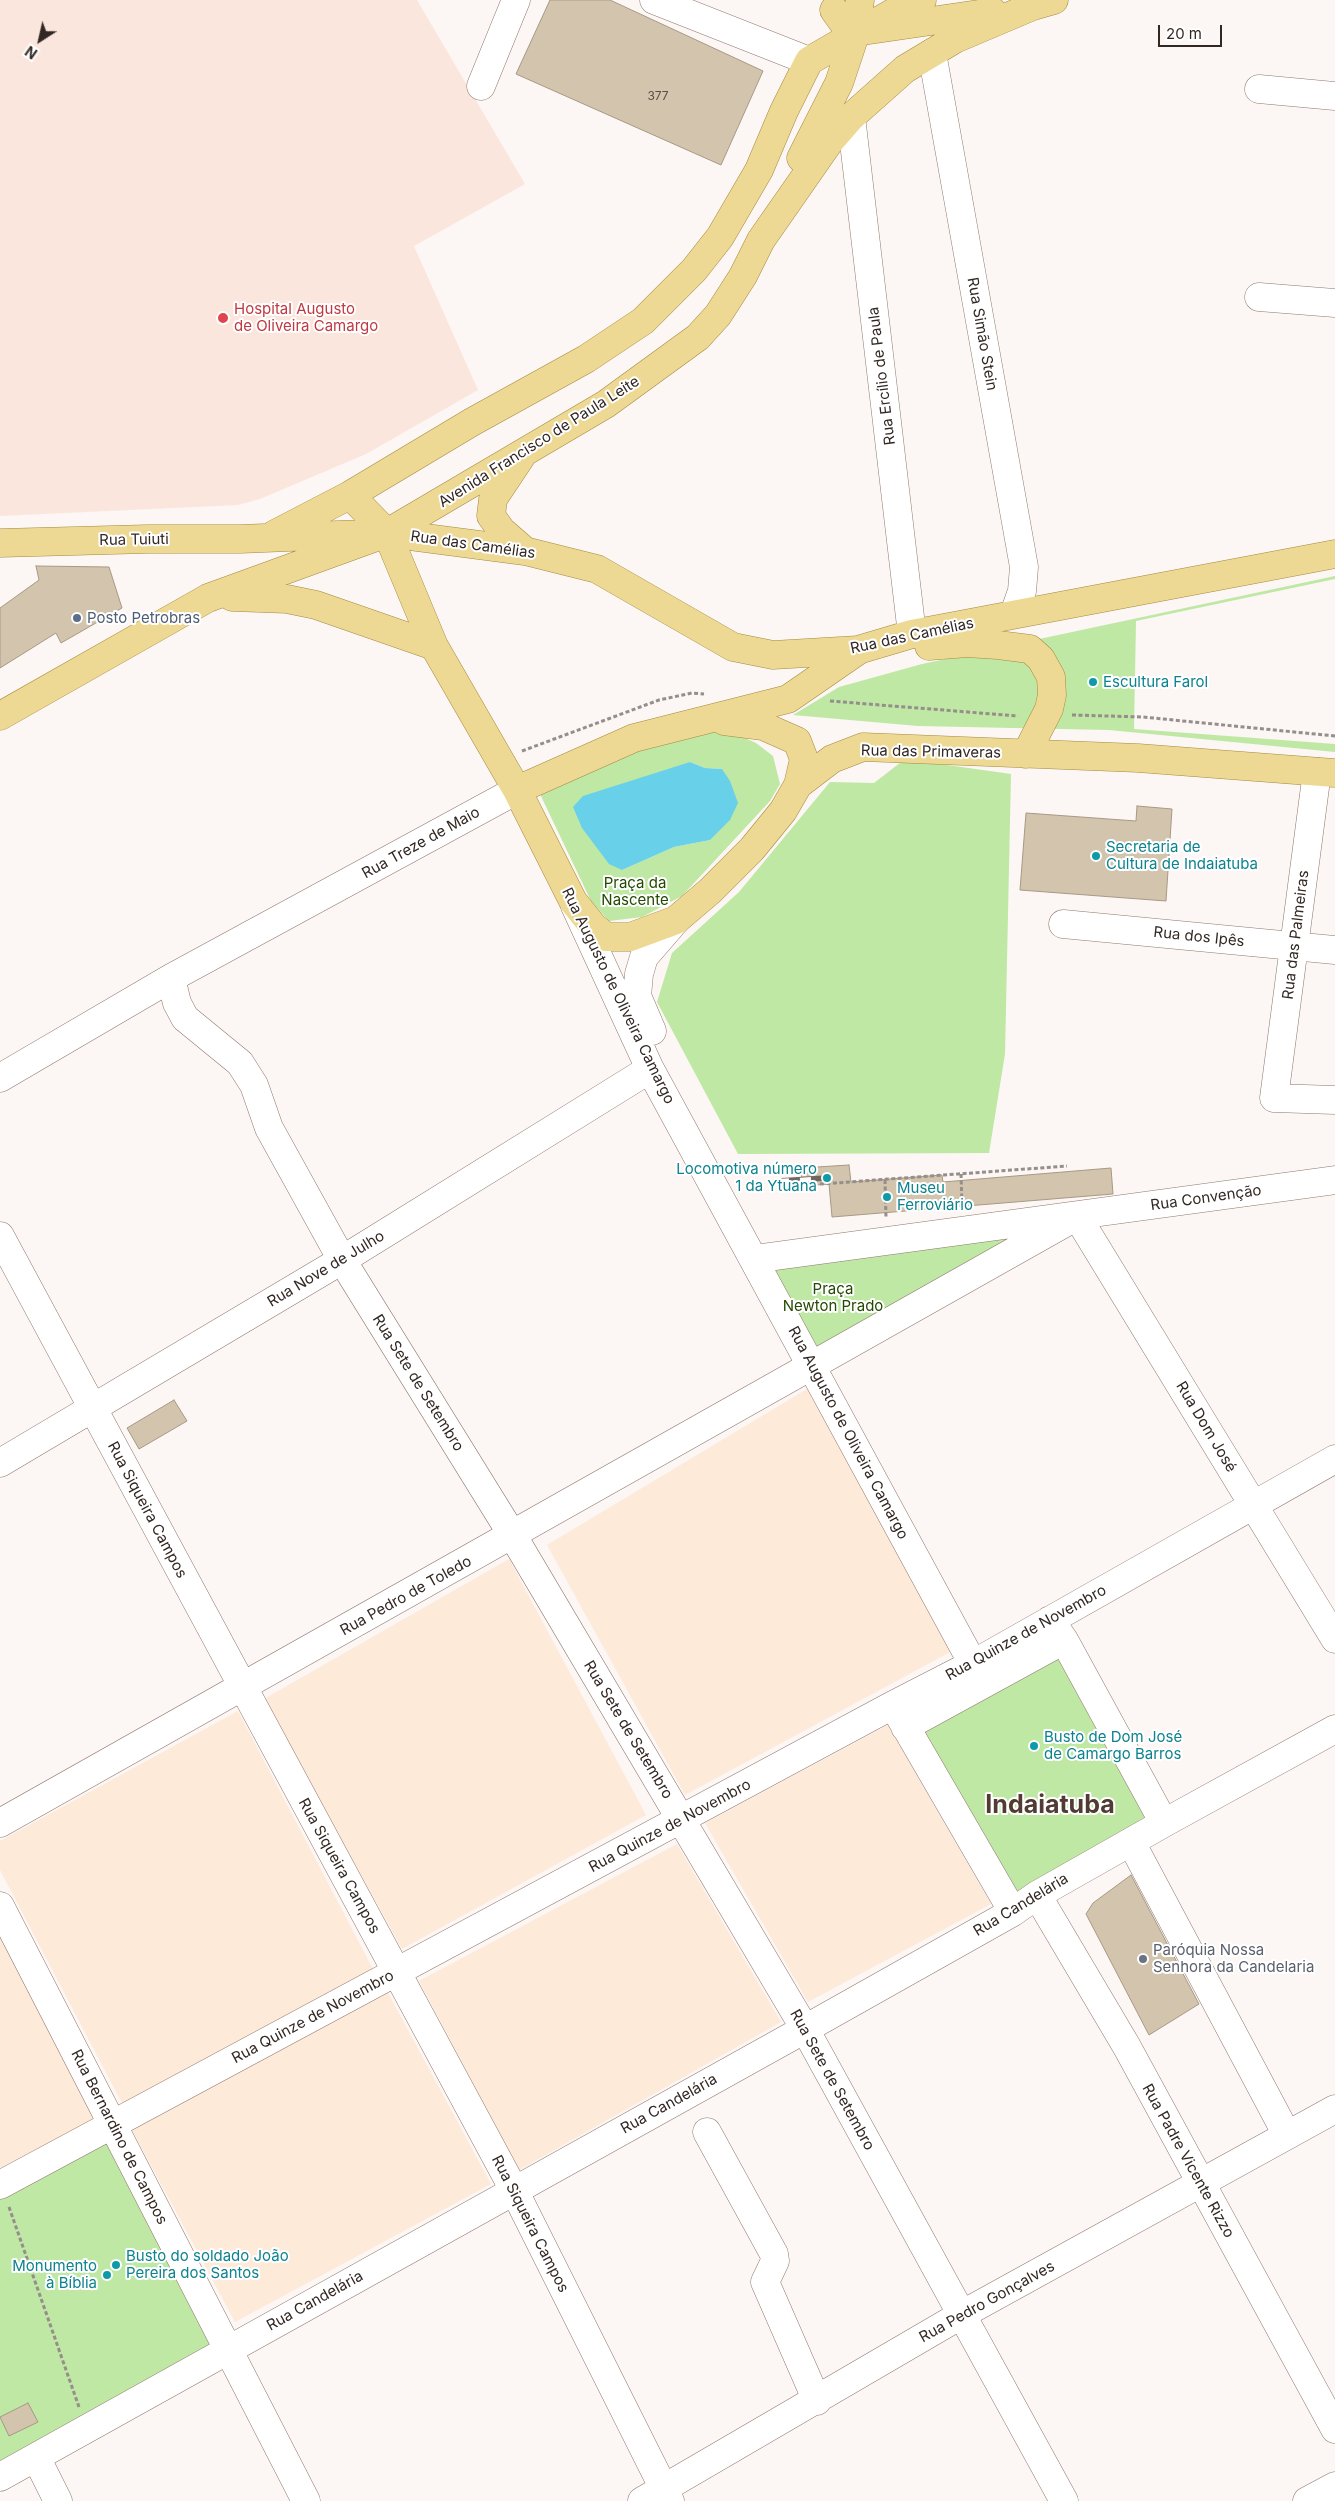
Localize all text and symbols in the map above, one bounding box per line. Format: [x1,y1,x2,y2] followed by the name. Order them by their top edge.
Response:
[15,15,65,65] north arrow
[1160,15,1224,47] scale bar
[1166,24,1202,43] text: 20 m
[22,43,40,63] text: N
[647,89,669,103] house number: 377
[963,276,1001,392] street label: Rua Simão Stein
[234,300,378,335] place label: Hospital Augusto de Oliveira Camargo
[865,306,899,446] street label: Rua Ercílio de Paula
[216,311,230,325] marker: Hospital Augusto de Oliveira Camargo
[435,373,643,511] street label: Avenida Francisco de Paula Leite
[409,527,537,563] street label: Rua das Camélias
[99,530,169,550] street label: Rua Tuiuti
[87,609,200,627] place label: Posto Petrobras
[71,612,83,624] marker: Posto Petrobras
[849,614,975,658] street label: Rua das Camélias
[1103,673,1208,691] place label: Escultura Farol
[1087,676,1099,688] marker: Escultura Farol
[861,742,1001,762] street label: Rua das Primaveras
[359,803,483,883] street label: Rua Treze de Maio
[1106,838,1258,873] place label: Secretaria de Cultura de Indaiatuba
[1090,850,1102,862] marker: Secretaria de Cultura de Indaiatuba
[1279,869,1313,1001] street label: Rua das Palmeiras
[601,874,669,909] park label: Praça da Nascente
[558,885,678,1107] street label: Rua Augusto de Oliveira Camargo
[1153,923,1245,951] street label: Rua dos Ipês
[676,1160,817,1195] place label: Locomotiva número 1 da Ytuana
[821,1172,833,1184] marker: Locomotiva número 1 da Ytuana
[897,1179,973,1214] place label: Museu Ferroviário
[1149,1181,1263,1215] street label: Rua Convenção
[881,1191,893,1203] marker: Museu Ferroviário
[264,1227,388,1311] street label: Rua Nove de Julho
[783,1280,883,1315] park label: Praça Newton Prado
[369,1311,467,1455] street label: Rua Sete de Setembro
[784,1323,912,1543] street label: Rua Augusto de Oliveira Camargo
[1172,1378,1240,1476] street label: Rua Dom José
[103,1439,191,1581] street label: Rua Siqueira Campos
[337,1552,475,1640] street label: Rua Pedro de Toledo
[943,1581,1109,1685] street label: Rua Quinze de Novembro
[580,1658,676,1802] street label: Rua Sete de Setembro
[1044,1728,1182,1763] place label: Busto de Dom José de Camargo Barros
[1028,1740,1040,1752] marker: Busto de Dom José de Camargo Barros
[586,1776,754,1876] street label: Rua Quinze de Novembro
[985,1790,1115,1820] district label: Indaiatuba
[294,1795,384,1937] street label: Rua Siqueira Campos
[970,1870,1072,1940] street label: Rua Candelária
[1153,1941,1314,1976] place label: Paróquia Nossa Senhora da Candelaria
[1137,1953,1149,1965] marker: Paróquia Nossa Senhora da Candelaria
[229,1967,397,2067] street label: Rua Quinze de Novembro
[786,2007,878,2153] street label: Rua Sete de Setembro
[67,2047,171,2227] street label: Rua Bernardino de Campos
[618,2070,720,2138] street label: Rua Candelária
[1138,2081,1238,2241] street label: Rua Padre Vicente Rizzo
[488,2152,572,2296] street label: Rua Siqueira Campos
[126,2247,289,2282] place label: Busto do soldado João Pereira dos Santos
[12,2257,97,2292] place label: Monumento à Bíblia
[916,2257,1058,2347] street label: Rua Pedro Gonçalves
[110,2259,122,2271] marker: Busto do soldado João Pereira dos Santos
[264,2267,366,2335] street label: Rua Candelária
[101,2269,113,2281] marker: Monumento à Bíblia

